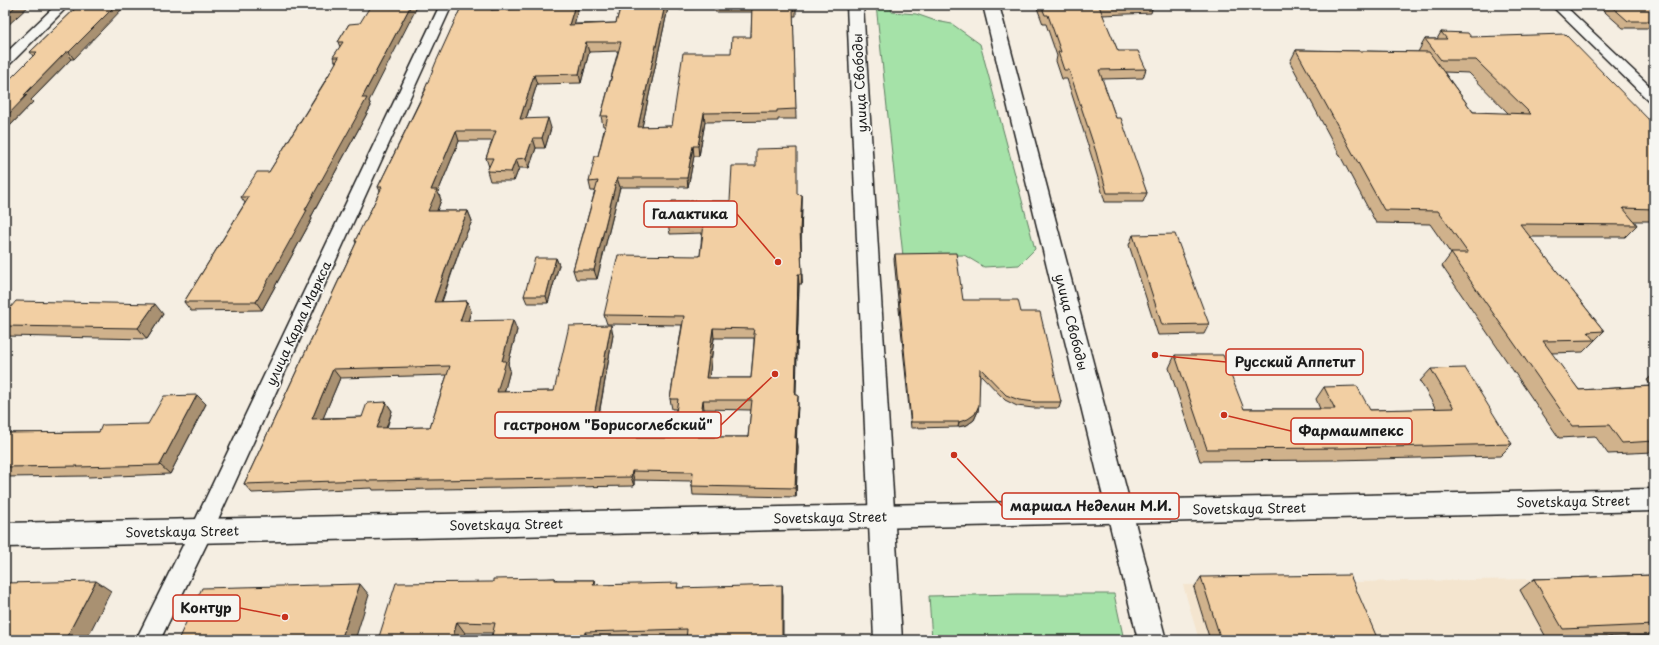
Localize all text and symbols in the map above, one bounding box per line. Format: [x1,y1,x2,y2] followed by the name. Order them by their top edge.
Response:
[847,33,871,133] street label: улица Свободы
[644,201,737,227] callout: Галактика
[652,203,729,224] text: Галактика
[261,257,336,388] street label: улица Карла Маркса
[1051,272,1093,372] street label: улица Свободы
[1226,349,1363,375] callout: Русский Аппетит
[1235,351,1356,372] text: Русский Аппетит
[495,412,721,438] callout: гастроном "Борисоглебский"
[503,414,713,435] text: гастроном "Борисоглебский"
[1291,418,1412,444] callout: Фармаимпекс
[1298,420,1404,441] text: Фармаимпекс
[1516,491,1630,511] street label: Sovetskaya Street
[1002,493,1179,519] callout: маршал Неделин М.И.
[1010,495,1172,516] text: маршал Неделин М.И.
[1192,498,1306,518] street label: Sovetskaya Street
[773,507,887,527] street label: Sovetskaya Street
[449,514,563,534] street label: Sovetskaya Street
[125,521,239,541] street label: Sovetskaya Street
[173,595,240,621] callout: Контур
[180,597,232,618] text: Контур

